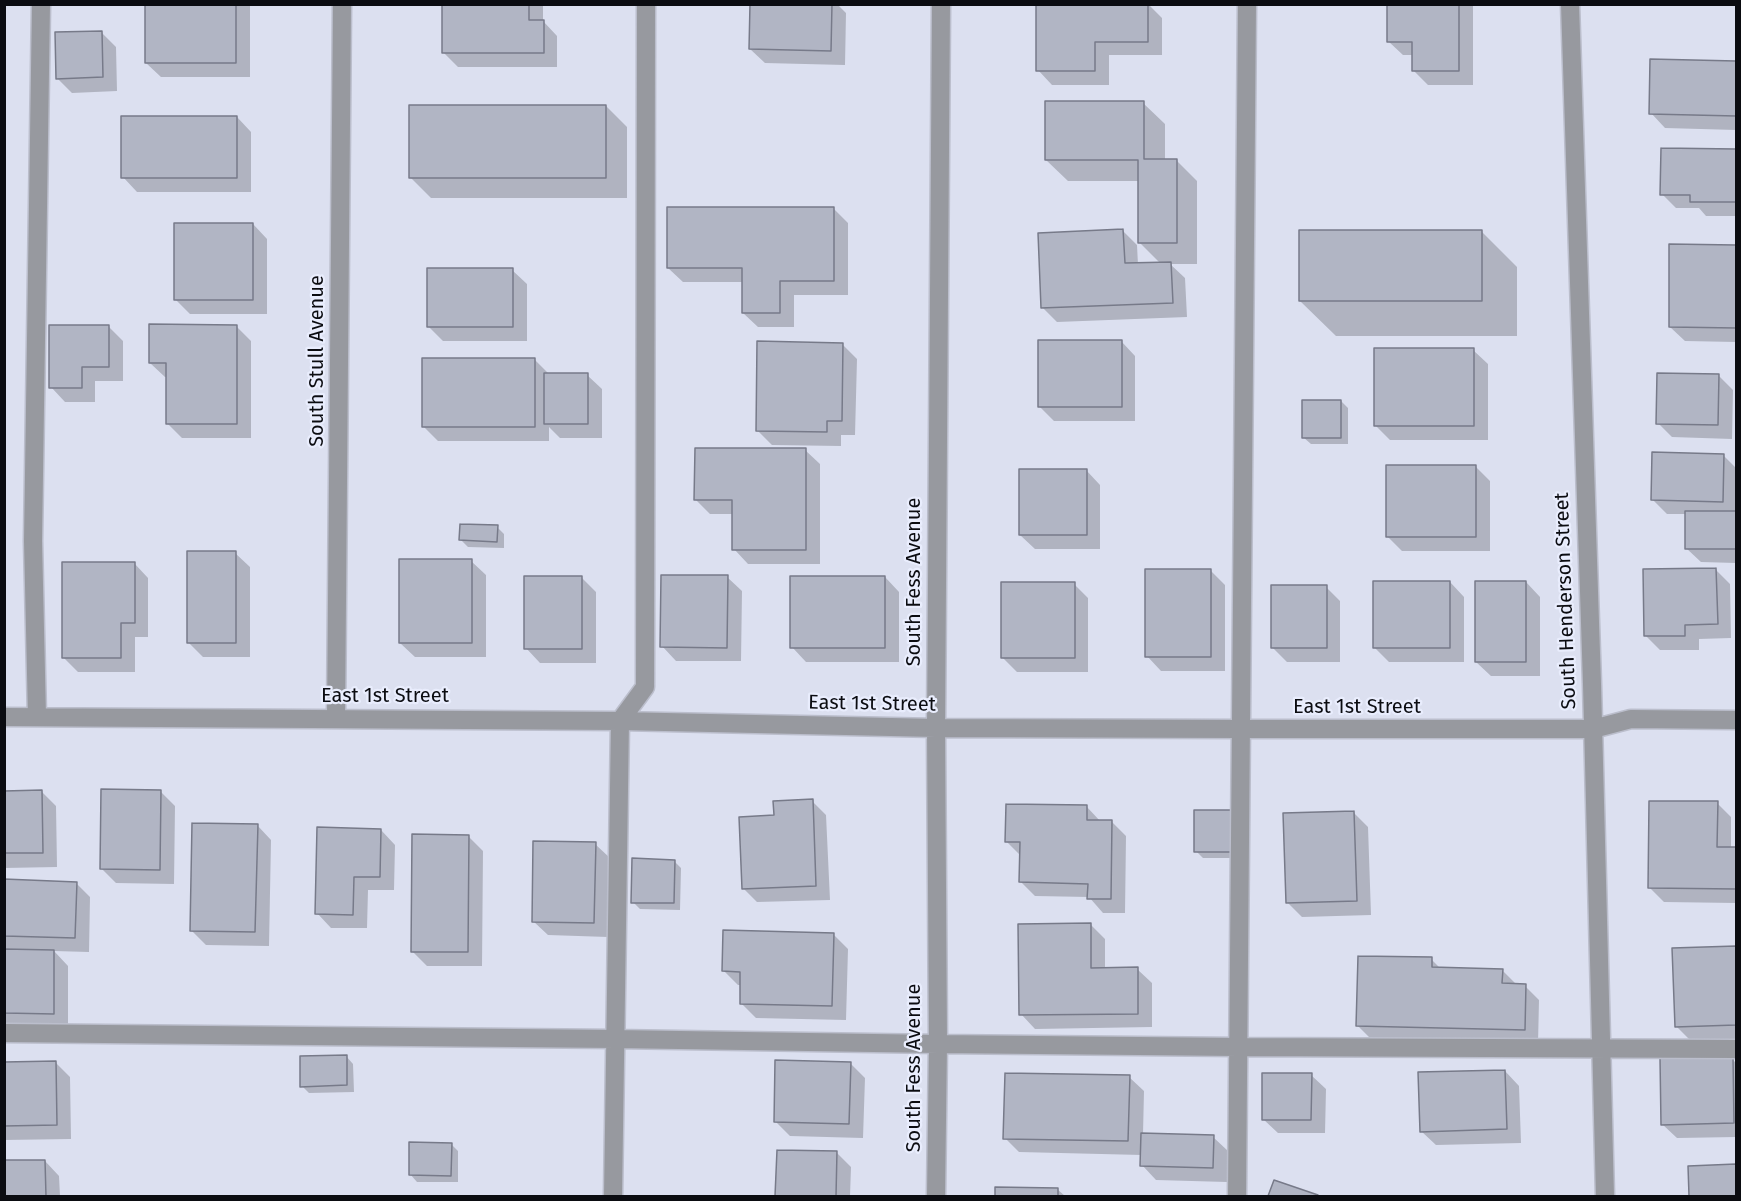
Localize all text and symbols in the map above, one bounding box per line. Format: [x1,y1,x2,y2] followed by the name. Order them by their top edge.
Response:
[305,275,329,447] street label: South Stull Avenue
[1550,492,1582,710] street label: South Henderson Street
[902,498,926,666] street label: South Fess Avenue
[321,684,449,708] street label: East 1st Street
[808,691,936,717] street label: East 1st Street
[1293,695,1421,719] street label: East 1st Street
[902,984,926,1152] street label: South Fess Avenue

